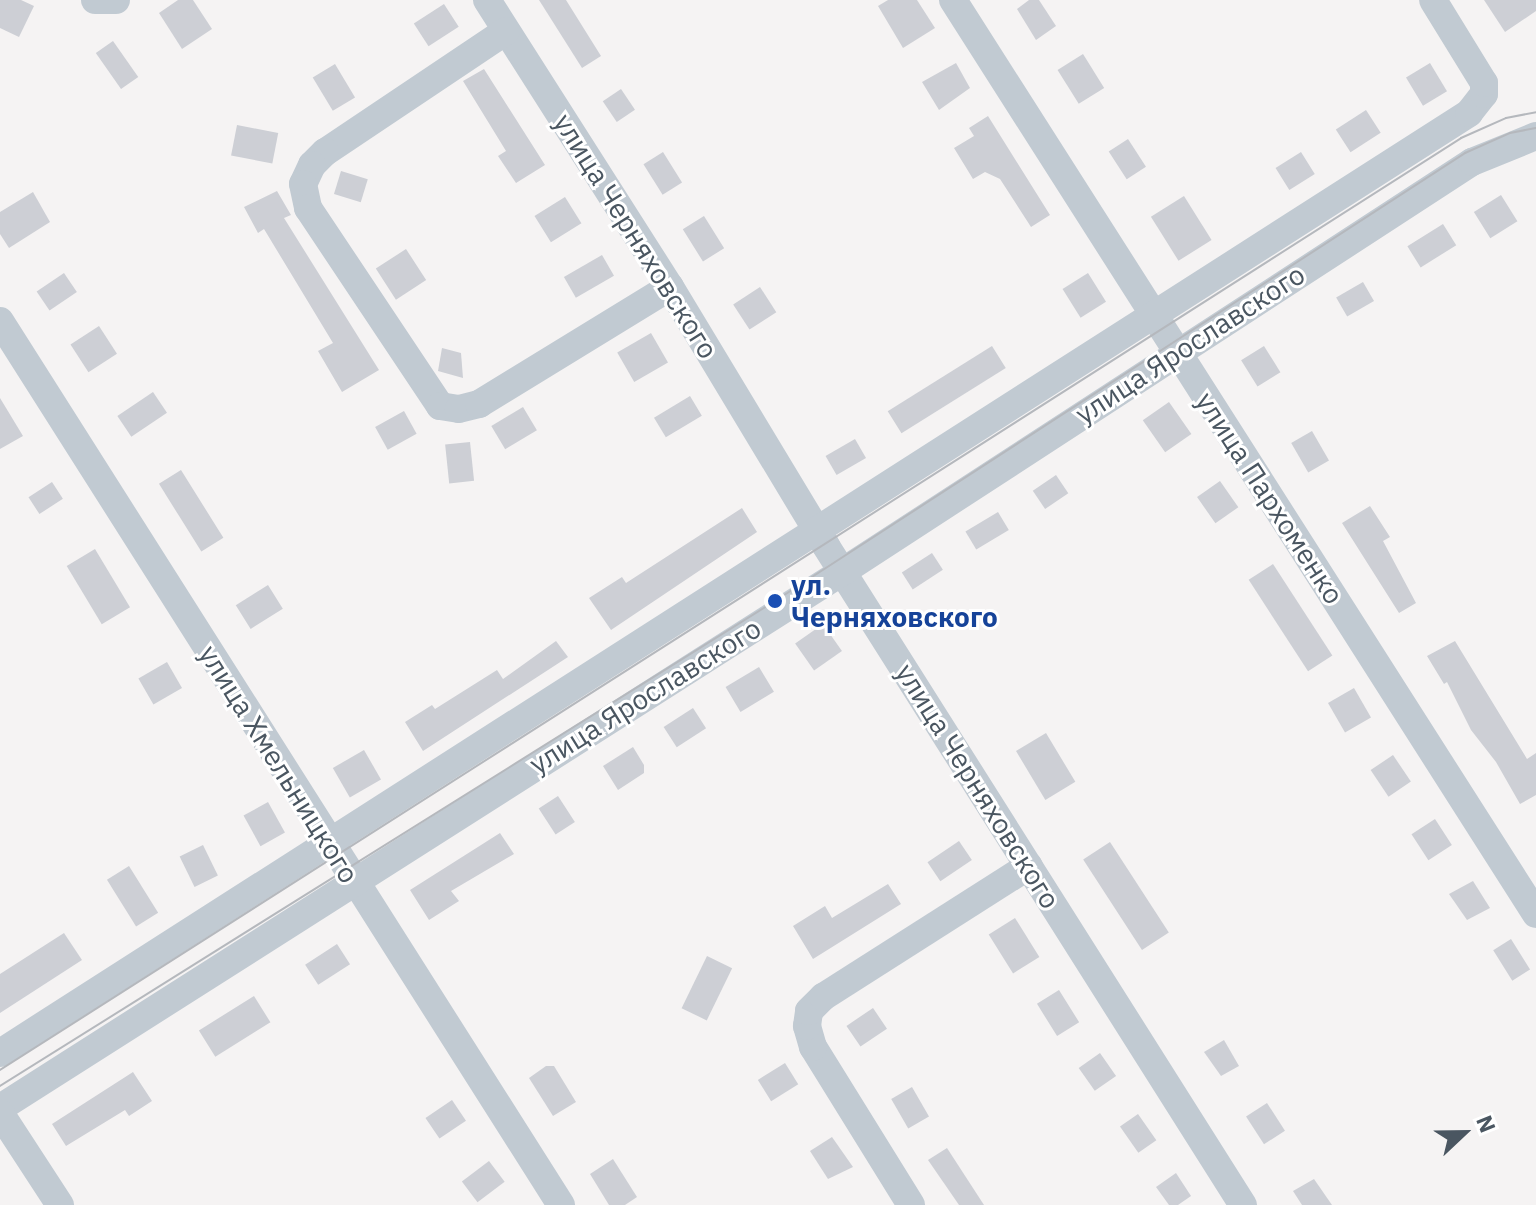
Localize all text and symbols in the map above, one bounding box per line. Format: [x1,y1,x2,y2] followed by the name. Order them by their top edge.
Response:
[547,107,725,365] street label: улица Черняховского
[1069,257,1311,431] street label: улица Ярославского
[1189,386,1351,610] street label: улица Пархоменко
[791,568,998,634] place label: ул. Черняховского
[766,592,784,610] marker: ул. Черняховского
[523,611,767,781] street label: улица Ярославского
[192,639,366,889] street label: улица Хмельницкого
[889,657,1067,915] street label: улица Черняховского
[1424,1093,1504,1173] north arrow
[1470,1111,1503,1137] text: N

